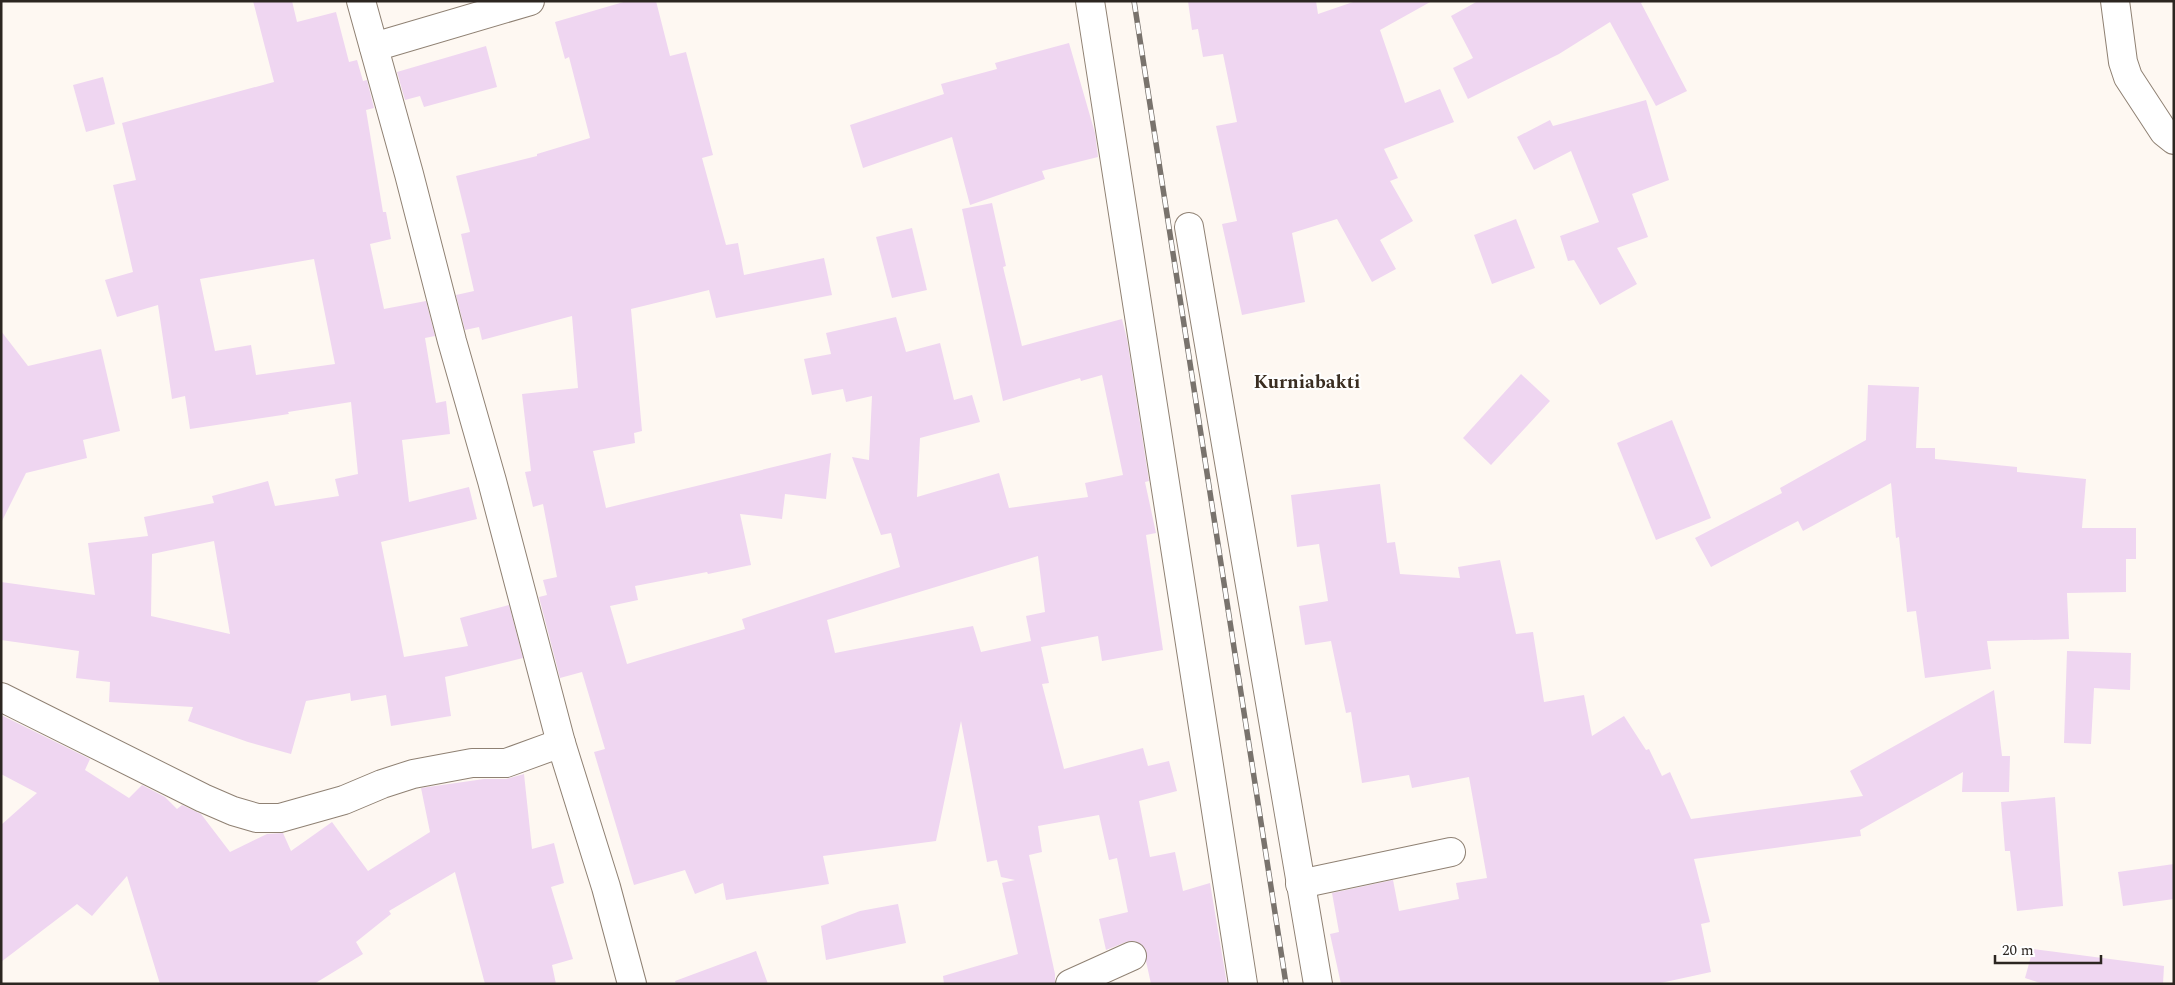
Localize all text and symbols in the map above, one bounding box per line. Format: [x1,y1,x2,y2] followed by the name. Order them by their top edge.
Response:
[1254,368,1360,397] district label: Kurniabakti
[1995,932,2101,964] scale bar
[2002,939,2034,962] text: 20 m

